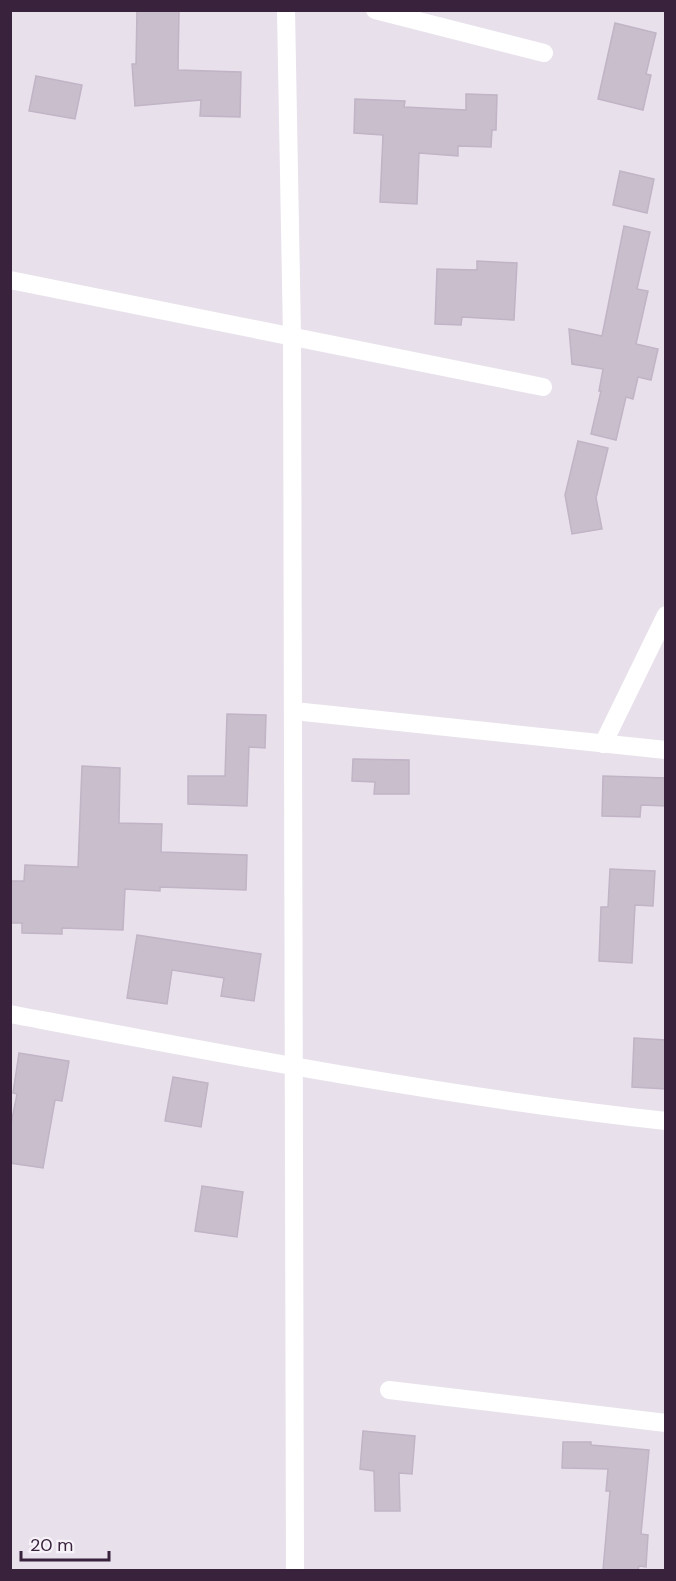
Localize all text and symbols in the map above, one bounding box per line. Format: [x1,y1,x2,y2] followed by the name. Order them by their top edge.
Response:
[21,1524,110,1562] scale bar
[30,1533,73,1557] text: 20 m

